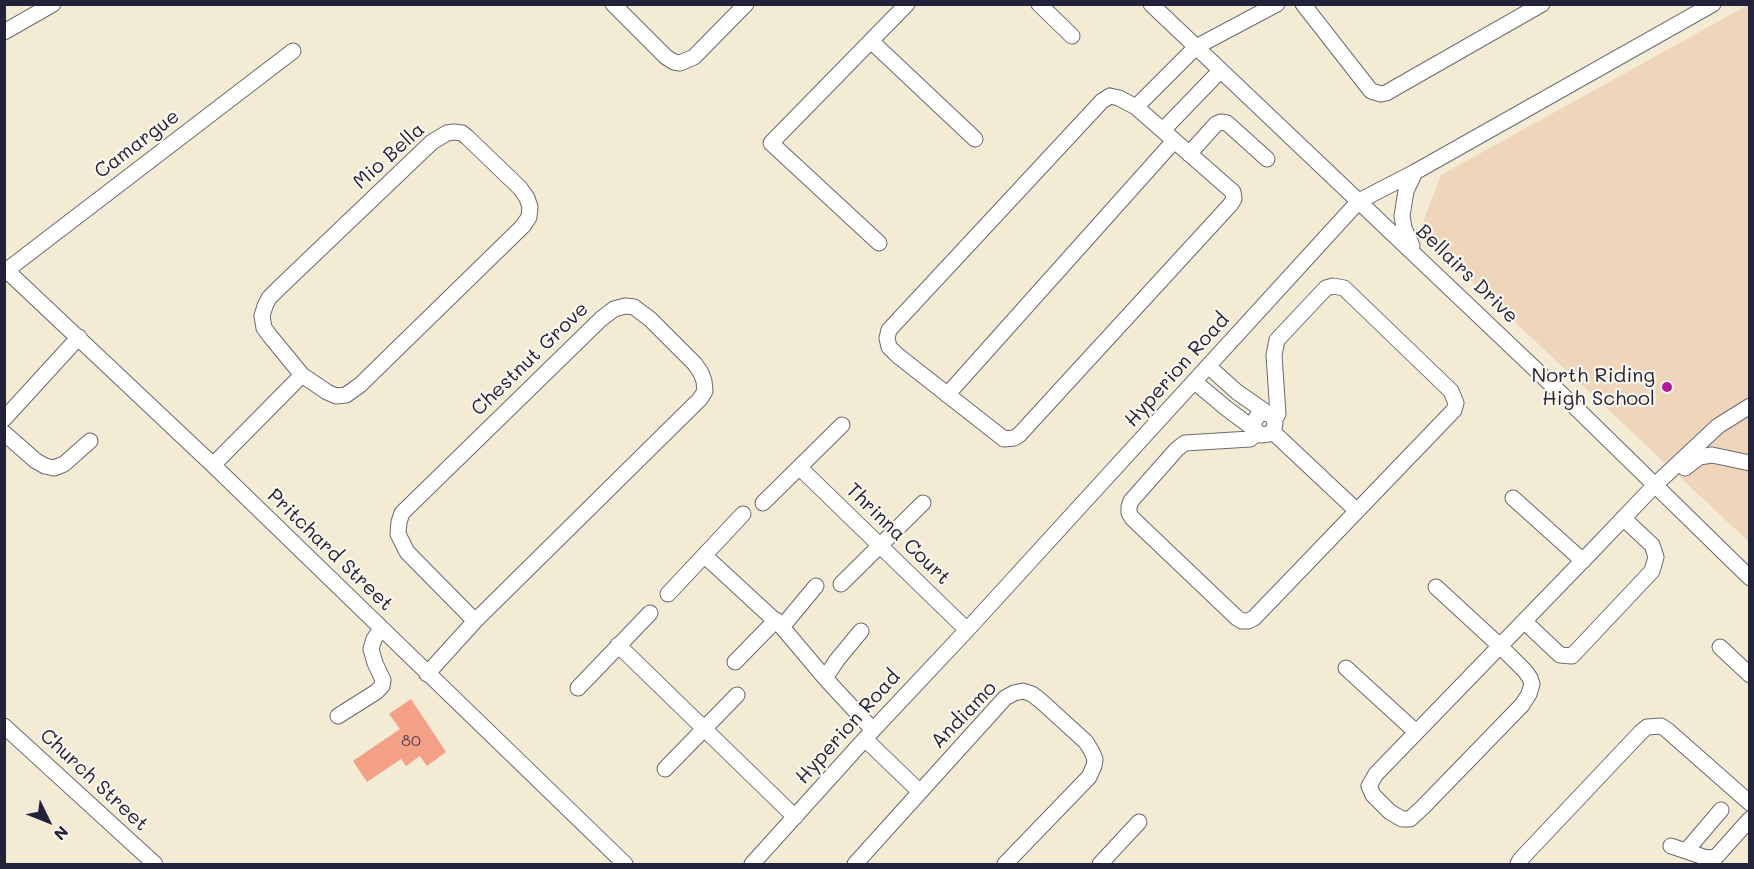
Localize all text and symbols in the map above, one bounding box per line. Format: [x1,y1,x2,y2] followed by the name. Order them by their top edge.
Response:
[90,104,184,184] street label: Camargue
[348,118,430,194] street label: Mio Bella
[1411,219,1523,329] street label: Bellairs Drive
[467,297,593,421] street label: Chestnut Grove
[1120,308,1234,432] street label: Hyperion Road
[1531,364,1655,411] place label: North Riding High School
[1660,380,1674,394] marker: North Riding High School
[841,478,955,590] street label: Thrinna Court
[262,484,398,616] street label: Pritchard Street
[791,665,905,789] street label: Hyperion Road
[926,676,1002,754] street label: Andiamo
[35,724,153,836] street label: Church Street
[401,731,421,751] house number: 80
[18,791,78,851] north arrow
[50,822,73,845] text: N

